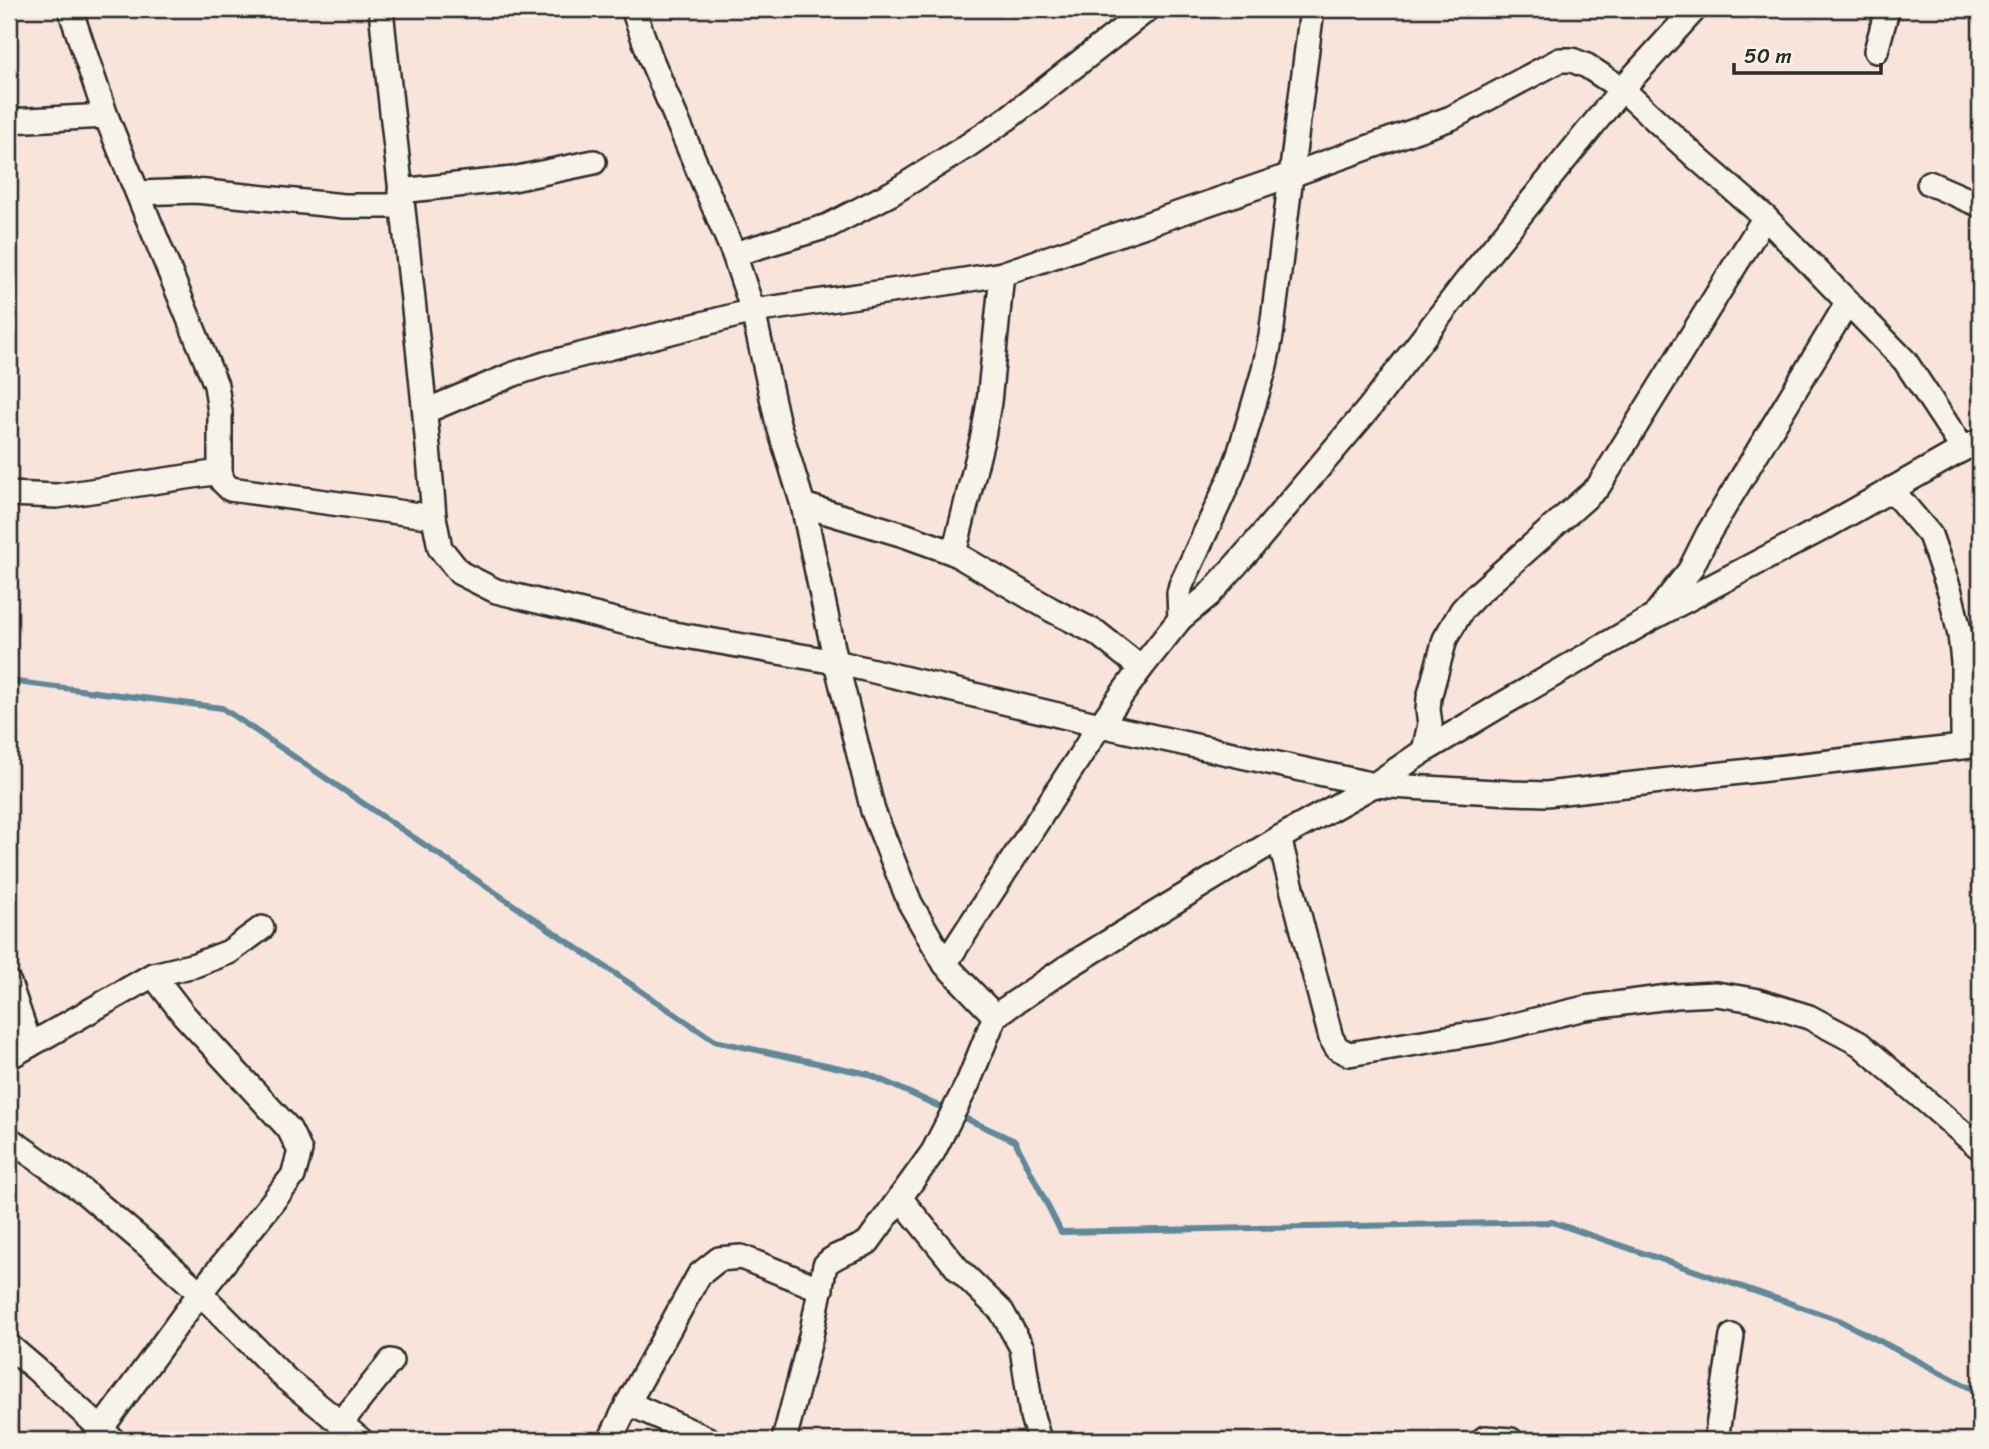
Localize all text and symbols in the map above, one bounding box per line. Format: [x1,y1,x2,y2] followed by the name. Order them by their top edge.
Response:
[1734,32,1881,76] scale bar
[1744,37,1792,75] text: 50 m

